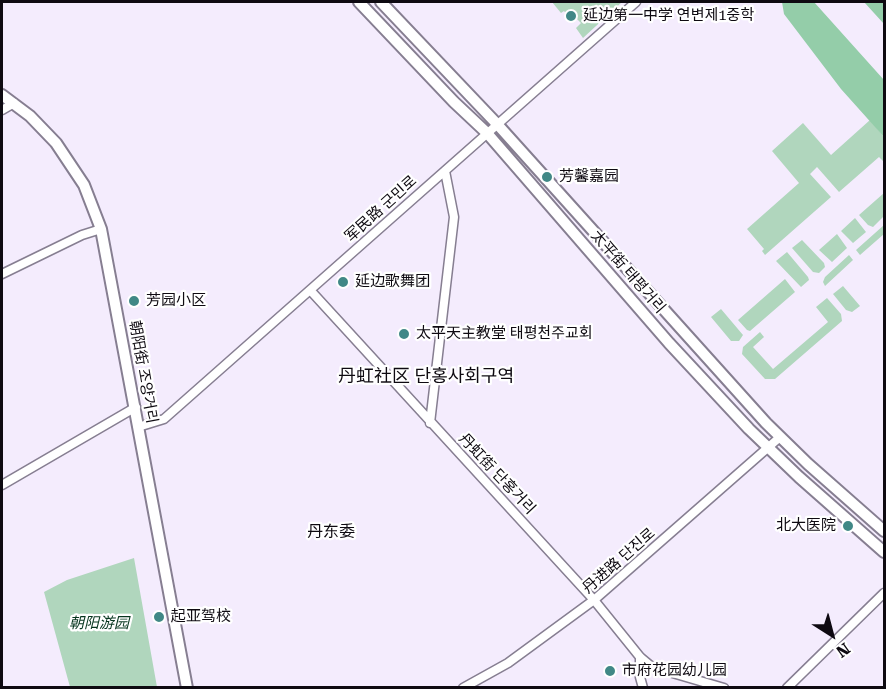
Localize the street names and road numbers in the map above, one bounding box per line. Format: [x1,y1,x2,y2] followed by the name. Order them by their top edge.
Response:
[341,172,421,246] street label: 军民路 군민로
[587,227,669,317] street label: 太平街 태평거리
[125,319,161,425] street label: 朝阳街 조양거리
[455,430,539,518] street label: 丹虹街 단홍거리
[579,525,659,597] street label: 丹进路 단진로

